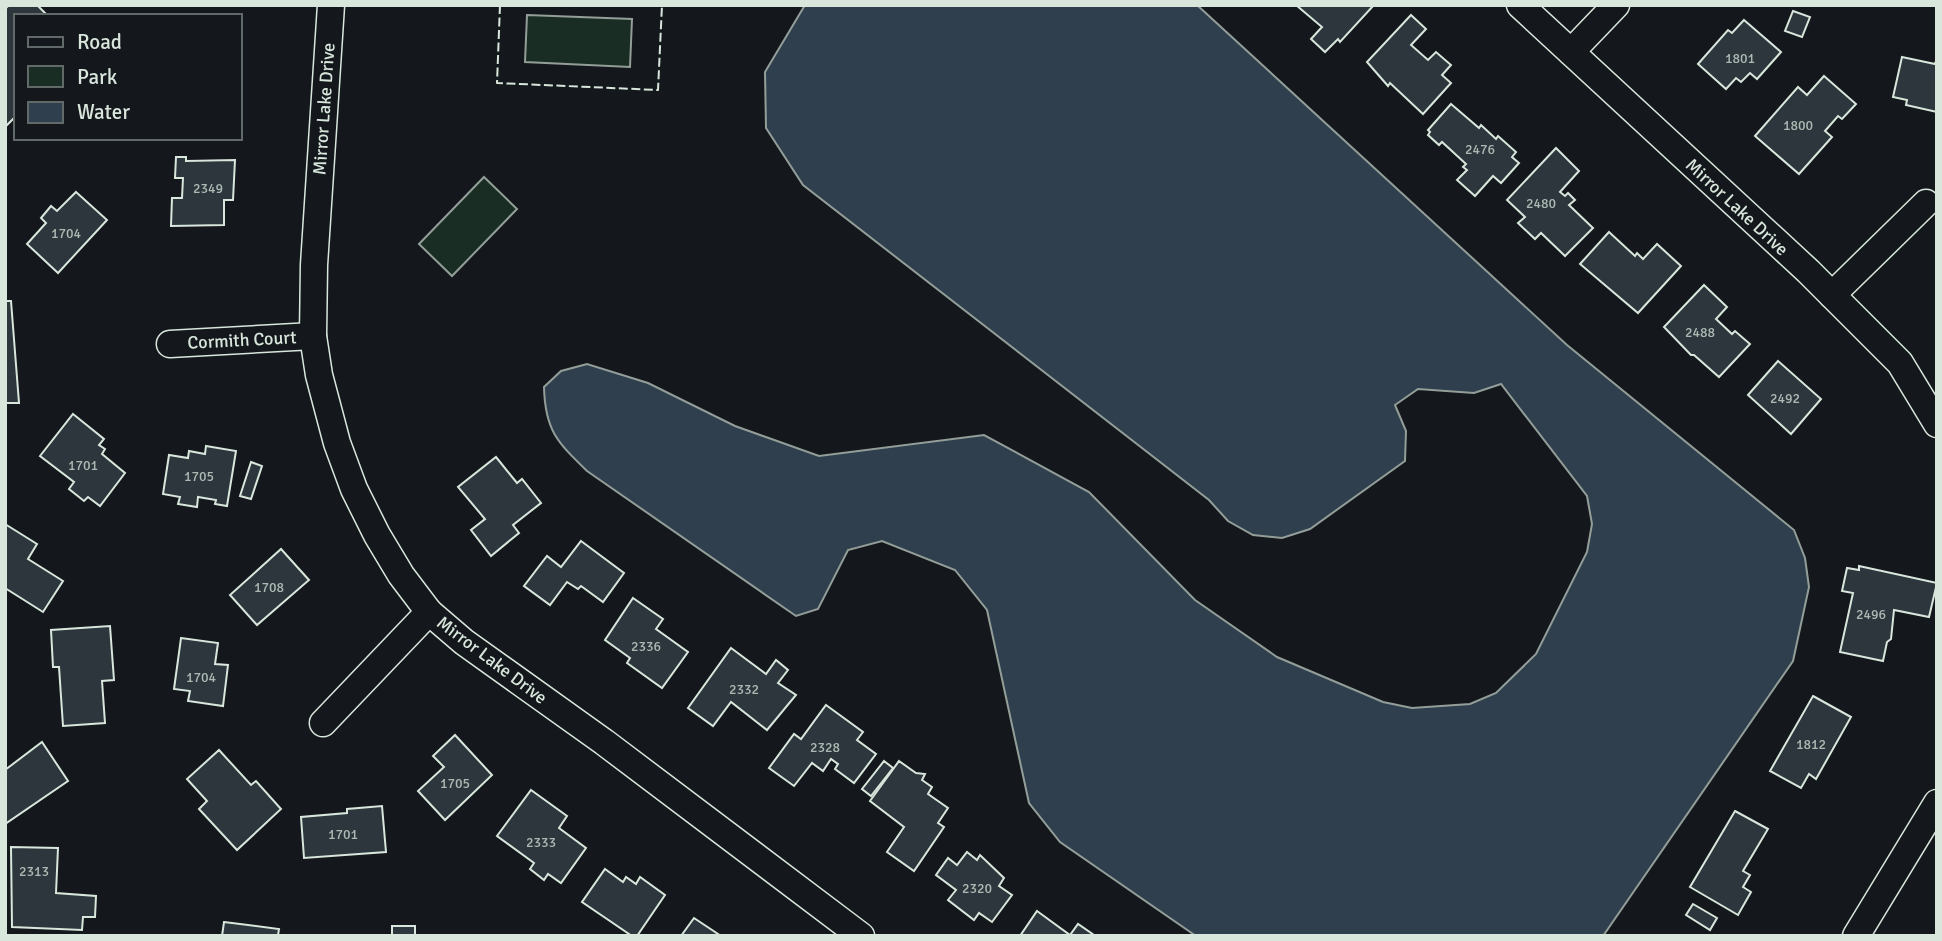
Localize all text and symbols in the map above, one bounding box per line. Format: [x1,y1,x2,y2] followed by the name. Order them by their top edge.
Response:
[14,14,242,140] legend
[77,29,122,55] text: Road
[308,42,340,176] street label: Mirror Lake Drive
[1725,50,1755,67] house number: 1801
[77,64,118,90] text: Park
[77,99,130,125] text: Water
[1783,117,1813,134] house number: 1800
[1465,141,1495,158] house number: 2476
[1681,154,1793,260] street label: Mirror Lake Drive
[193,180,223,197] house number: 2349
[1526,195,1556,212] house number: 2480
[51,225,82,242] house number: 1704
[1685,324,1715,341] house number: 2488
[187,326,297,354] street label: Cormith Court
[1770,390,1800,407] house number: 2492
[68,457,98,474] house number: 1701
[184,468,214,485] house number: 1705
[254,579,284,596] house number: 1708
[1856,606,1886,623] house number: 2496
[432,611,552,709] street label: Mirror Lake Drive
[631,638,661,655] house number: 2336
[186,669,217,686] house number: 1704
[729,681,759,698] house number: 2332
[1796,736,1826,753] house number: 1812
[810,739,840,756] house number: 2328
[440,775,470,792] house number: 1705
[328,826,358,843] house number: 1701
[526,834,556,851] house number: 2333
[19,863,49,880] house number: 2313
[962,880,992,897] house number: 2320

